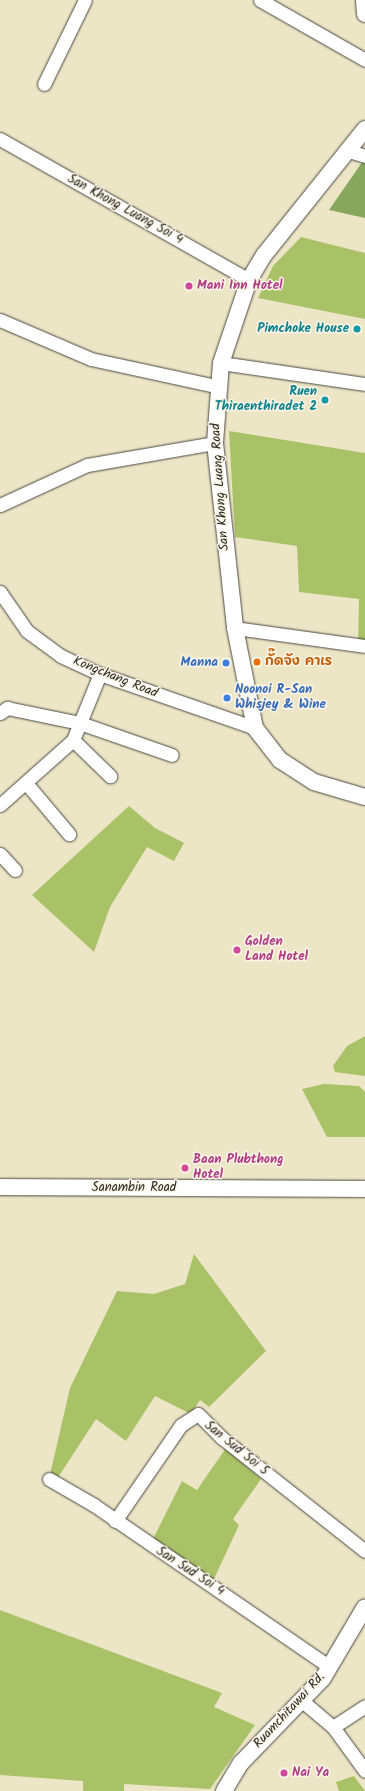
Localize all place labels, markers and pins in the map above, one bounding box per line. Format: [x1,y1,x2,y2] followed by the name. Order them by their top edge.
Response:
[197,278,283,294] place label: Mani Inn Hotel
[184,281,194,291] marker: Mani Inn Hotel
[257,321,349,337] place label: Pimchoke House
[352,324,362,334] marker: Pimchoke House
[215,385,317,416] place label: Ruen Thiraenthiradet 2
[320,395,330,405] marker: Ruen Thiraenthiradet 2
[265,654,332,670] place label: กั๊ดจัง คาเร
[181,655,218,671] place label: Manna
[252,657,262,667] marker: กั๊ดจัง คาเร
[221,658,231,668] marker: Manna
[235,683,326,714] place label: Noonoi R-San Whisjey & Wine
[222,693,232,703] marker: Noonoi R-San Whisjey & Wine
[245,935,308,966] place label: Golden Land Hotel
[232,945,242,955] marker: Golden Land Hotel
[193,1153,283,1184] place label: Baan Plubthong Hotel
[180,1163,190,1173] marker: Baan Plubthong Hotel
[292,1765,329,1781] place label: Nai Ya
[279,1768,289,1778] marker: Nai Ya

